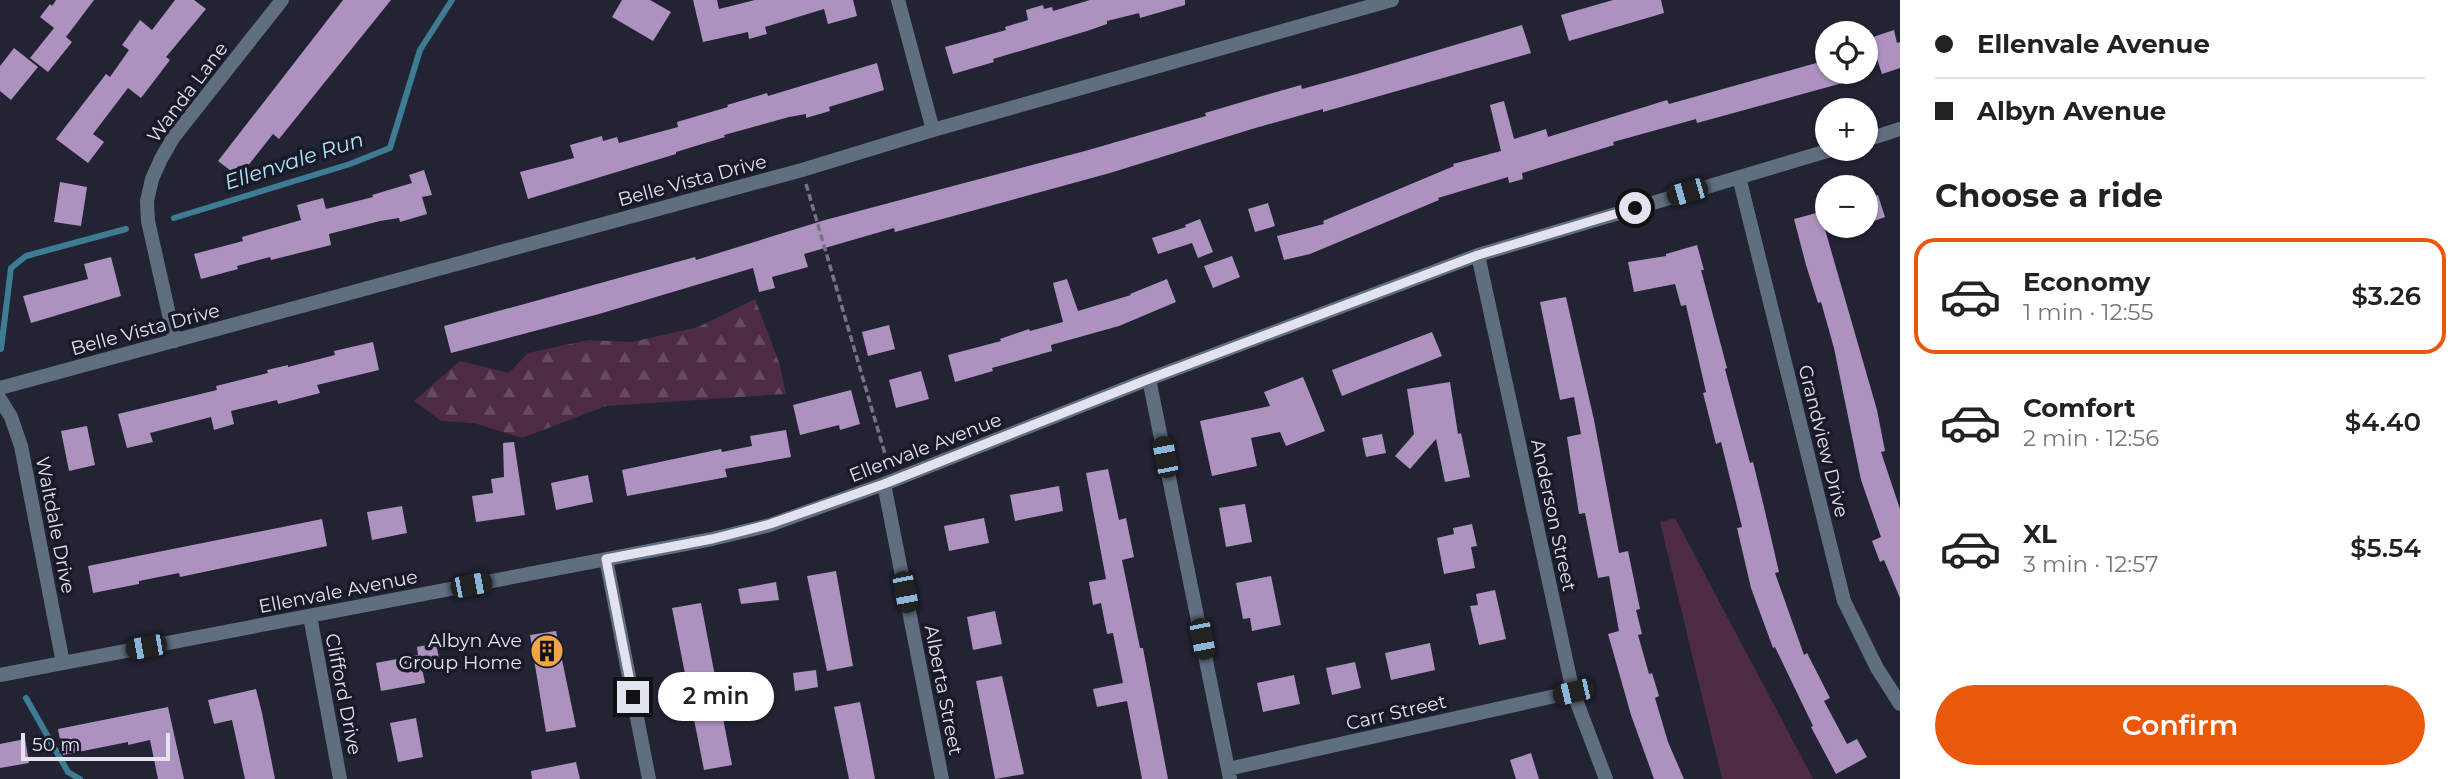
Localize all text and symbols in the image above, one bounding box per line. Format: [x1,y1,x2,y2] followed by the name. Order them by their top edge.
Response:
[1815,21,1878,238] map controls
[1815,21,1878,84] button: locate
[1977,28,2210,60] text: Ellenvale Avenue
[142,37,233,147] street label: Wanda Lane
[1977,95,2166,127] text: Albyn Avenue
[1815,98,1878,161] button: +
[221,126,366,195] water label: Ellenvale Run
[615,150,769,211] street label: Belle Vista Drive
[1815,175,1878,238] button: −
[1664,176,1711,208] car
[1935,176,2163,215] text: Choose a ride
[1619,192,1651,224] route start
[1939,265,2002,328] icon: car
[2023,266,2150,298] text: Economy
[2352,280,2421,312] text: $3.26
[2023,298,2153,326] text: 1 min · 12:55
[68,299,222,360] street label: Belle Vista Drive
[1793,362,1854,520] street label: Grandview Drive
[1939,391,2002,454] icon: car
[2023,392,2135,424] text: Comfort
[2345,406,2421,438] text: $4.40
[846,408,1005,487] street label: Ellenvale Avenue
[2023,424,2159,452] text: 2 min · 12:56
[1151,434,1180,480] car
[1526,437,1581,594] street label: Anderson Street
[31,455,80,596] street label: Waltdale Drive
[1939,517,2002,580] icon: car
[2023,518,2057,550] text: XL
[2350,532,2421,564] text: $5.54
[2023,550,2158,578] text: 3 min · 12:57
[257,565,420,618] street label: Ellenvale Avenue
[891,569,920,615] car
[449,571,494,599] car
[1188,616,1217,662] car
[920,623,967,757] street label: Alberta Street
[398,629,522,674] place label: Albyn Ave Group Home
[320,631,367,757] street label: Clifford Drive
[528,632,566,670] building icon: Albyn Ave Group Home
[124,633,169,661] car
[658,672,773,722] callout: 2 min
[1551,677,1596,707] car
[617,681,649,713] route end
[683,682,749,710] text: 2 min
[1935,685,2425,765] button: Confirm
[1344,690,1449,735] street label: Carr Street
[21,730,170,762] scale bar
[32,733,80,756] text: 50 m

